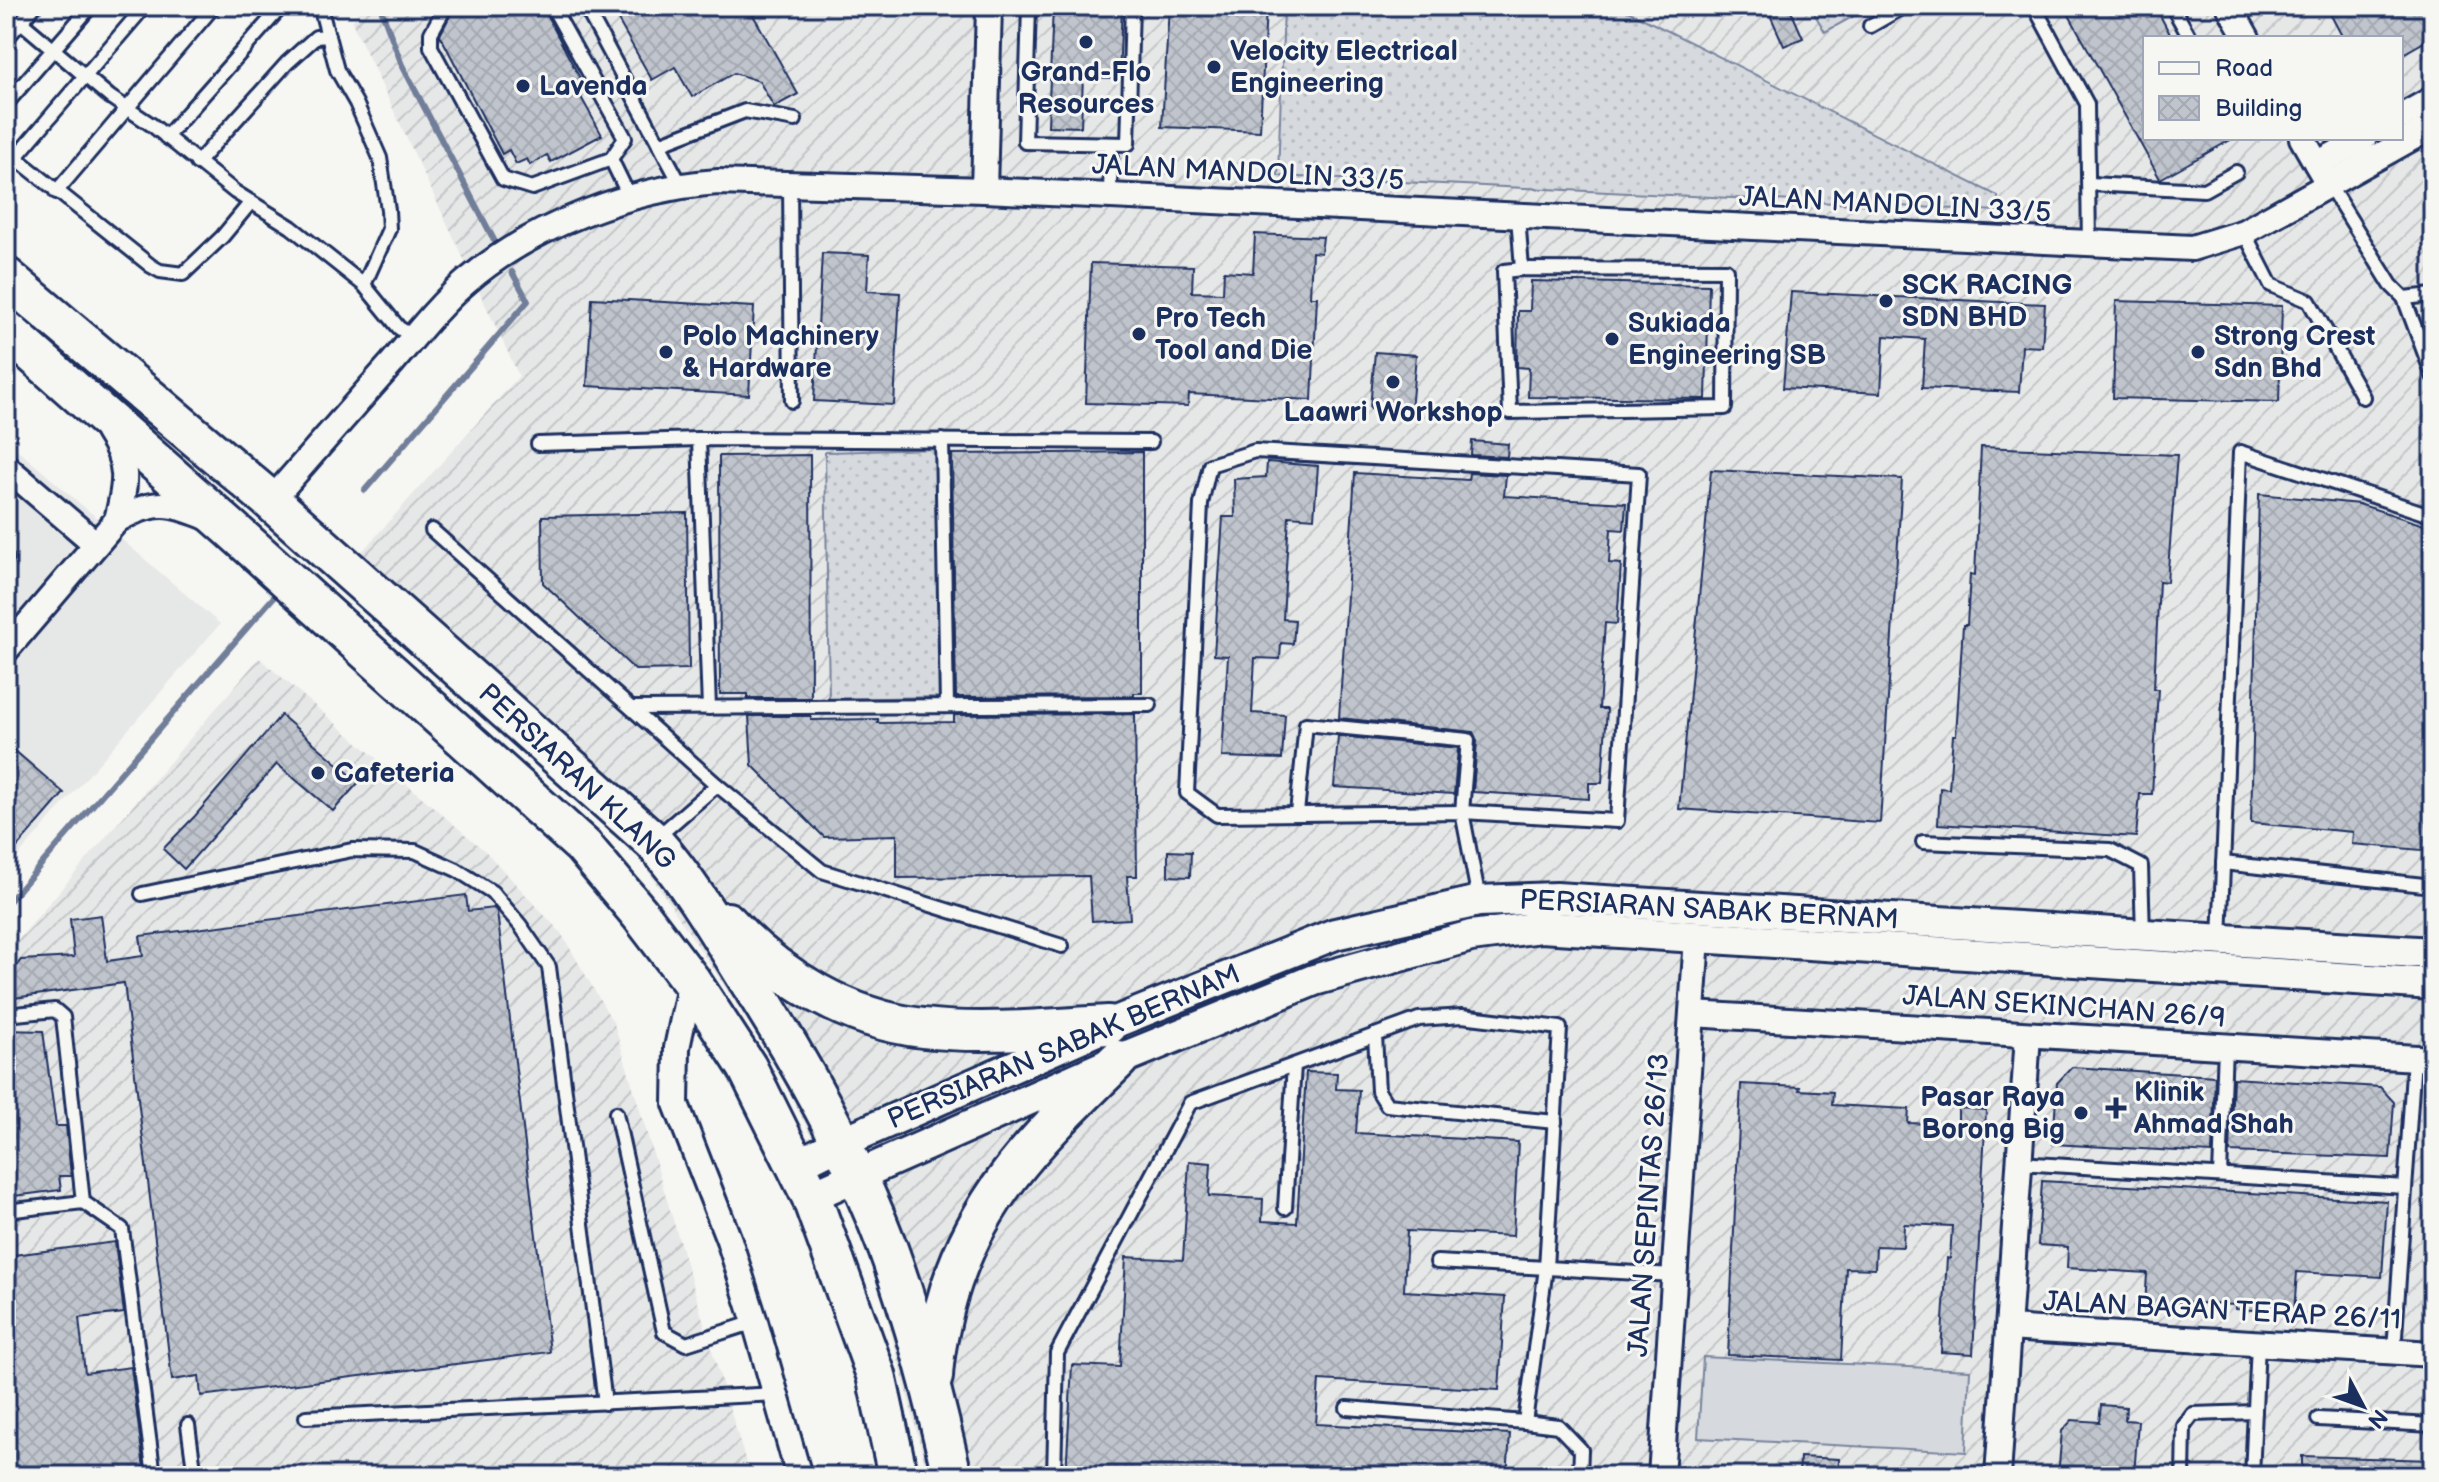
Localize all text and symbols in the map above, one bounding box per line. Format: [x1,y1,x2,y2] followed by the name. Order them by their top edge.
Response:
[1077,33,1095,51] marker: Grand-Flo Resources
[1230,35,1458,100] place label: Velocity Electrical Engineering
[2143,36,2403,140] legend
[2215,54,2273,83] text: Road
[1018,56,1154,121] place label: Grand-Flo Resources
[1205,58,1223,76] marker: Velocity Electrical Engineering
[539,70,648,103] place label: Lavenda
[514,77,532,95] marker: Lavenda
[2215,94,2302,123] text: Building
[1091,148,1405,198] street label: JALAN MANDOLIN 33/5
[1738,180,2052,230] street label: JALAN MANDOLIN 33/5
[1902,269,2072,334] place label: SCK RACING SDN BHD
[1877,292,1895,310] marker: SCK RACING SDN BHD
[1155,302,1312,367] place label: Pro Tech Tool and Die
[1628,307,1826,372] place label: Sukiada Engineering SB
[682,320,879,385] place label: Polo Machinery & Hardware
[2214,320,2375,385] place label: Strong Crest Sdn Bhd
[1130,325,1148,343] marker: Pro Tech Tool and Die
[1603,330,1621,348] marker: Sukiada Engineering SB
[657,343,675,361] marker: Polo Machinery & Hardware
[2189,343,2207,361] marker: Strong Crest Sdn Bhd
[1384,373,1402,391] marker: Laawri Workshop
[1283,396,1503,429] place label: Laawri Workshop
[472,677,682,877] street label: PERSIARAN KLANG
[334,757,455,790] place label: Cafeteria
[309,764,327,782] marker: Cafeteria
[1519,884,1899,936] street label: PERSIARAN SABAK BERNAM
[883,958,1245,1136] street label: PERSIARAN SABAK BERNAM
[1901,979,2227,1035] street label: JALAN SEKINCHAN 26/9
[1622,1052,1676,1358] street label: JALAN SEPINTAS 26/13
[2133,1076,2294,1141] place label: Klinik Ahmad Shah
[1920,1081,2065,1146] place label: Pasar Raya Borong Big
[2105,1097,2127,1119] marker: Klinik Ahmad Shah
[2072,1104,2090,1122] marker: Pasar Raya Borong Big
[2042,1285,2402,1337] street label: JALAN BAGAN TERAP 26/11
[2323,1366,2403,1446] north arrow
[2361,1403,2393,1433] text: N

